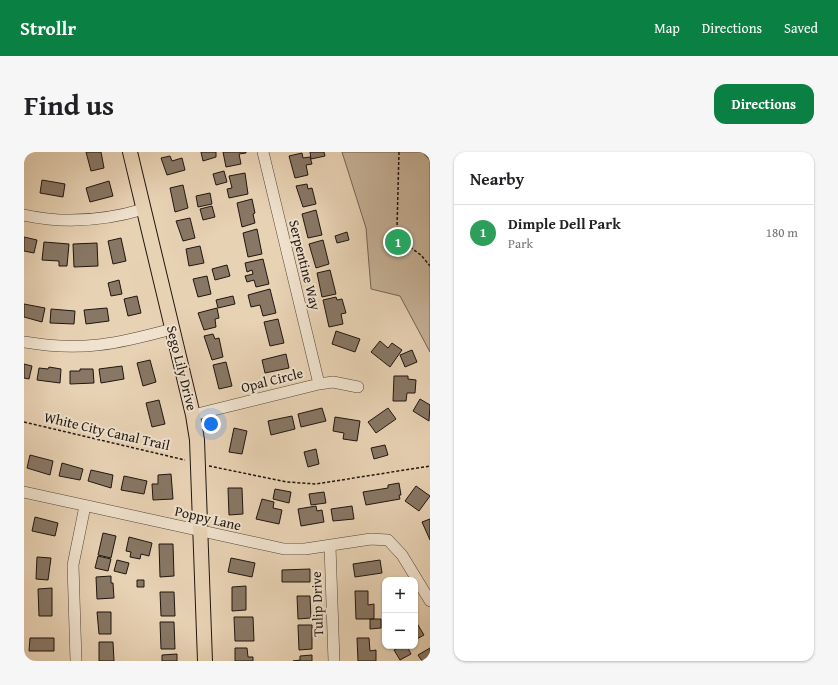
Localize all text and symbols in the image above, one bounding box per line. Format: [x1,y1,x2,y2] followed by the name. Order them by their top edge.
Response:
[20,14,76,42] text: Strollr
[654,18,680,38] text: Map
[702,18,762,38] text: Directions
[784,18,818,38] text: Saved
[24,84,114,125] text: Find us
[714,84,814,124] button: Directions
[470,166,524,191] text: Nearby
[508,213,621,234] text: Dimple Dell Park
[284,218,326,312] street label: Serpentine Way
[480,223,486,242] text: 1
[766,223,798,242] text: 180 m
[385,227,411,257] pin: 1
[508,234,533,253] text: Park
[162,323,202,413] street label: Sego Lily Drive
[239,363,306,397] street label: Opal Circle
[42,407,172,455] street label: White City Canal Trail
[201,414,221,434] your location
[173,501,244,535] street label: Poppy Lane
[306,571,328,637] street label: Tulip Drive
[382,577,418,649] map controls
[382,577,418,613] button: +
[382,613,418,649] button: −

